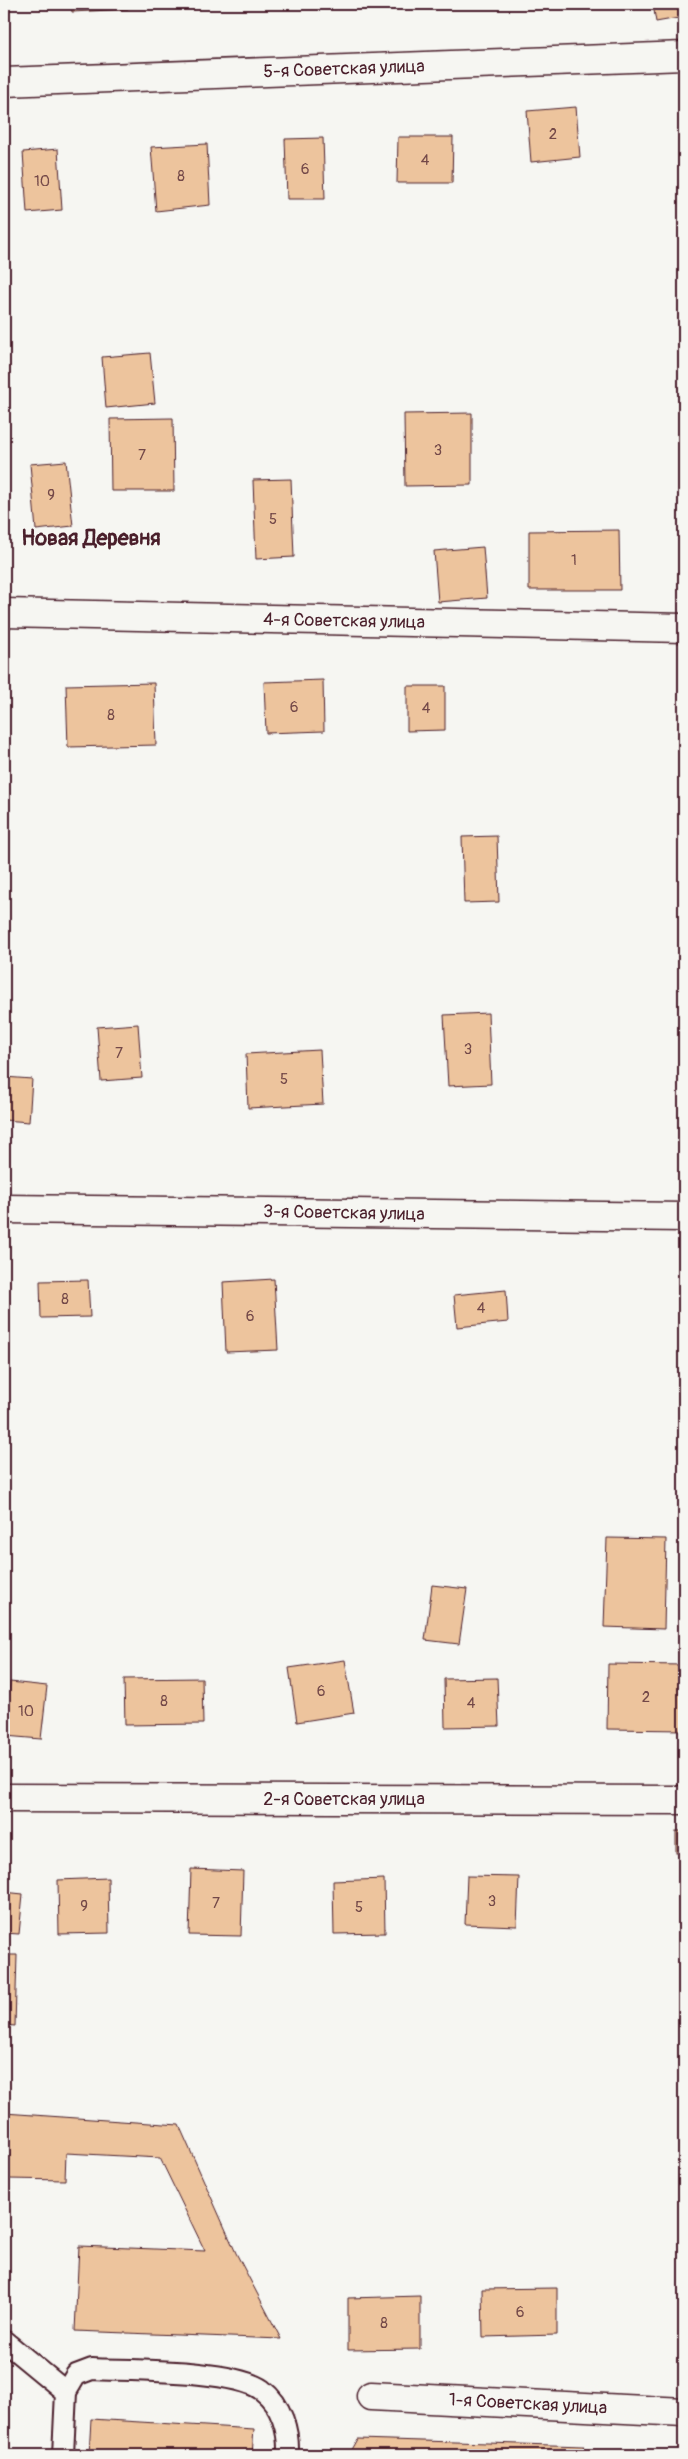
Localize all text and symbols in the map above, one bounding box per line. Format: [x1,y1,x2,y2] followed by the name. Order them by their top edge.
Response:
[263,55,425,83] street label: 5-я Советская улица
[549,125,557,144] house number: 2
[421,151,430,170] house number: 4
[301,160,309,179] house number: 6
[177,167,185,186] house number: 8
[34,172,50,191] house number: 10
[434,441,442,460] house number: 3
[138,446,146,465] house number: 7
[47,486,55,505] house number: 9
[269,510,277,529] house number: 5
[21,524,161,552] district label: Новая Деревня
[571,551,577,570] house number: 1
[263,608,425,634] street label: 4-я Советская улица
[290,698,298,717] house number: 6
[422,699,431,718] house number: 4
[107,706,115,725] house number: 8
[464,1040,472,1059] house number: 3
[115,1044,123,1063] house number: 7
[280,1070,288,1089] house number: 5
[263,1200,425,1226] street label: 3-я Советская улица
[61,1290,69,1309] house number: 8
[477,1299,486,1318] house number: 4
[246,1307,254,1326] house number: 6
[317,1682,325,1701] house number: 6
[642,1688,650,1707] house number: 2
[160,1692,168,1711] house number: 8
[467,1694,476,1713] house number: 4
[18,1702,34,1721] house number: 10
[263,1788,425,1811] street label: 2-я Советская улица
[488,1892,496,1911] house number: 3
[212,1894,220,1913] house number: 7
[80,1897,88,1916] house number: 9
[355,1898,363,1917] house number: 5
[516,2303,524,2322] house number: 6
[380,2314,388,2333] house number: 8
[448,2388,608,2420] street label: 1-я Советская улица

